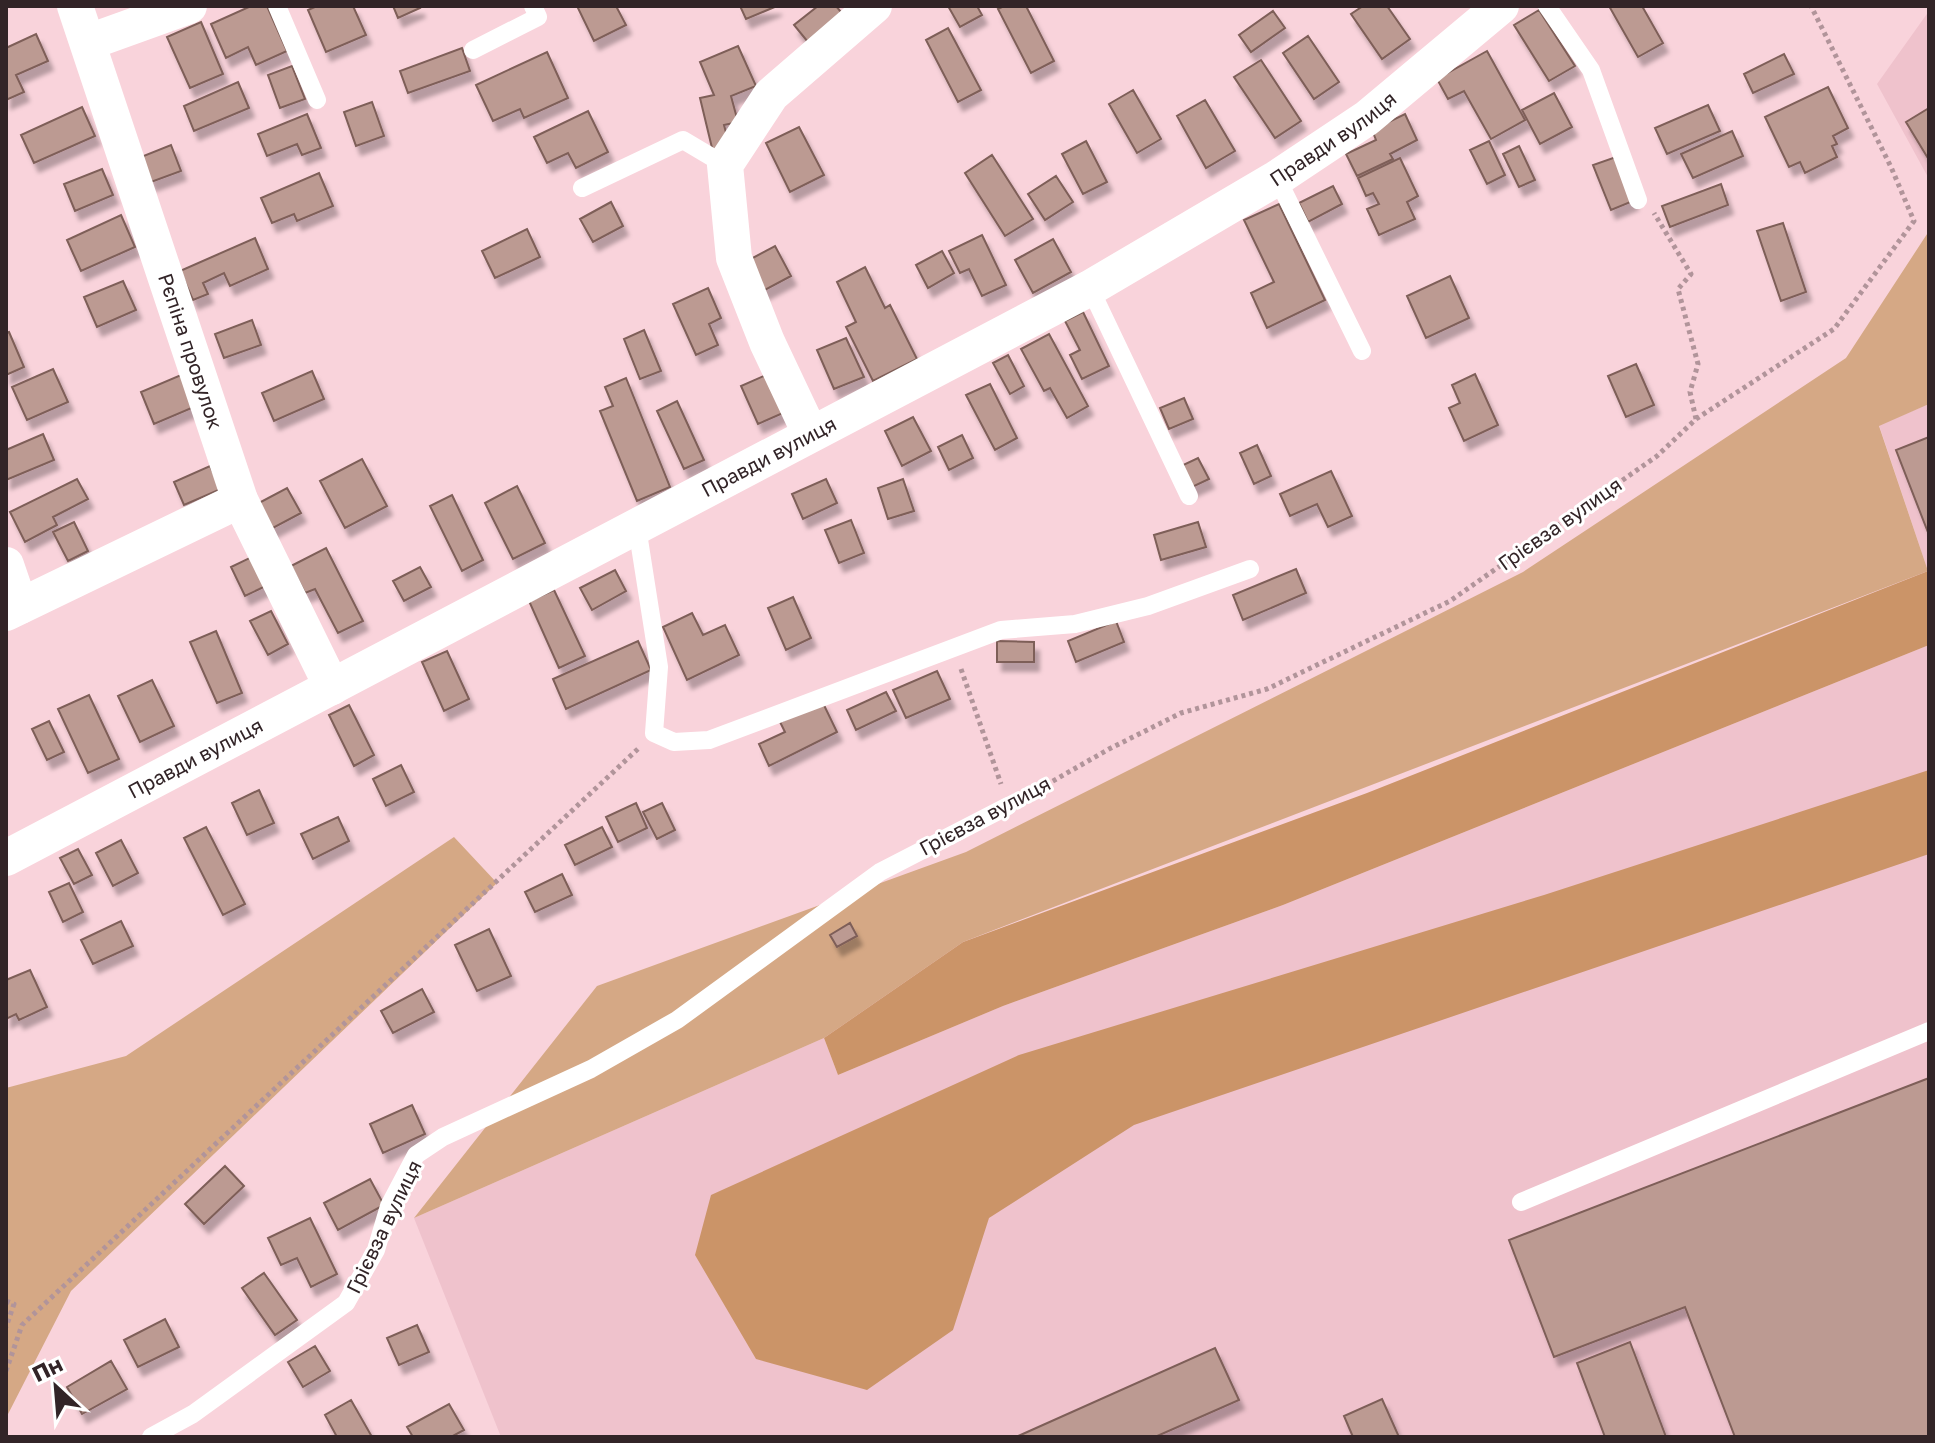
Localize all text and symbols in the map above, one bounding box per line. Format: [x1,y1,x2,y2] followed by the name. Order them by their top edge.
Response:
[1265,86,1401,191] street label: Правди вулиця
[154,270,228,432] street label: Рєпіна провулок
[697,411,840,501] street label: Правди вулиця
[1493,472,1626,575] street label: Грієвза вулиця
[123,712,266,803] street label: Правди вулиця
[915,770,1054,860] street label: Грієвза вулиця
[340,1156,426,1297] street label: Грієвза вулиця
[16,1347,96,1427] north arrow
[28,1350,66,1387] text: Пн

